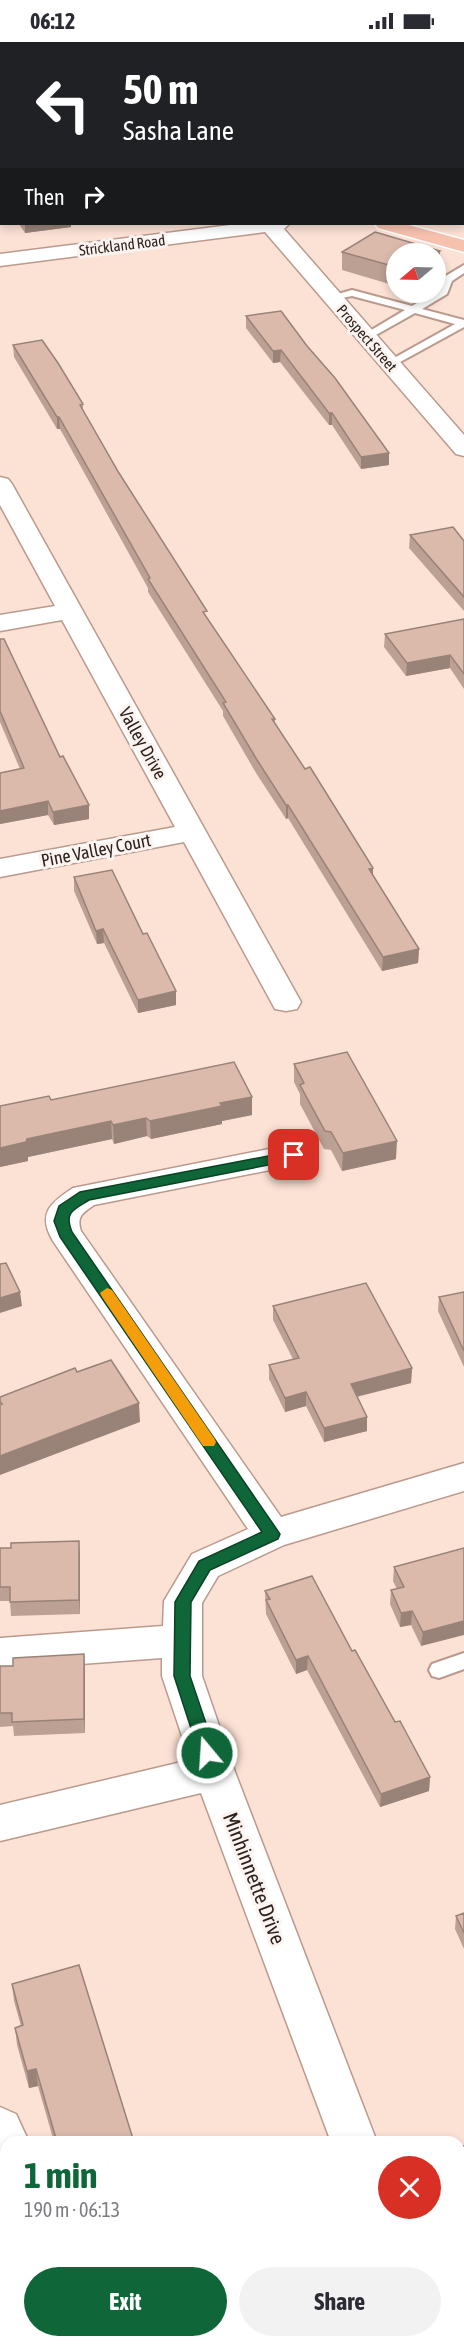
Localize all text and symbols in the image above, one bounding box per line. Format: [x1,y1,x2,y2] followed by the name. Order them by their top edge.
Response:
[30,8,75,34] text: 06:12
[123,65,198,113] text: 50 m
[24,66,102,144] icon: left
[123,115,234,146] text: Sasha Lane
[77,180,110,213] icon: right
[24,184,65,210] text: Then
[78,231,166,259] street label: Strickland Road
[386,243,446,303] north arrow
[386,243,446,303] map controls
[333,301,401,375] street label: Prospect Street
[115,703,171,783] street label: Valley Drive
[39,829,153,871] street label: Pine Valley Court
[268,1129,319,1180] pin
[277,1138,310,1171] icon: arrive
[175,1721,239,1785] position arrow
[219,1809,291,1947] street label: Minhinnette Drive
[24,2154,98,2196] text: 1 min
[378,2156,441,2219] button: close
[24,2198,120,2221] text: 190 m · 06:13
[24,2267,227,2336] button: Exit
[239,2267,441,2336] button: Share

